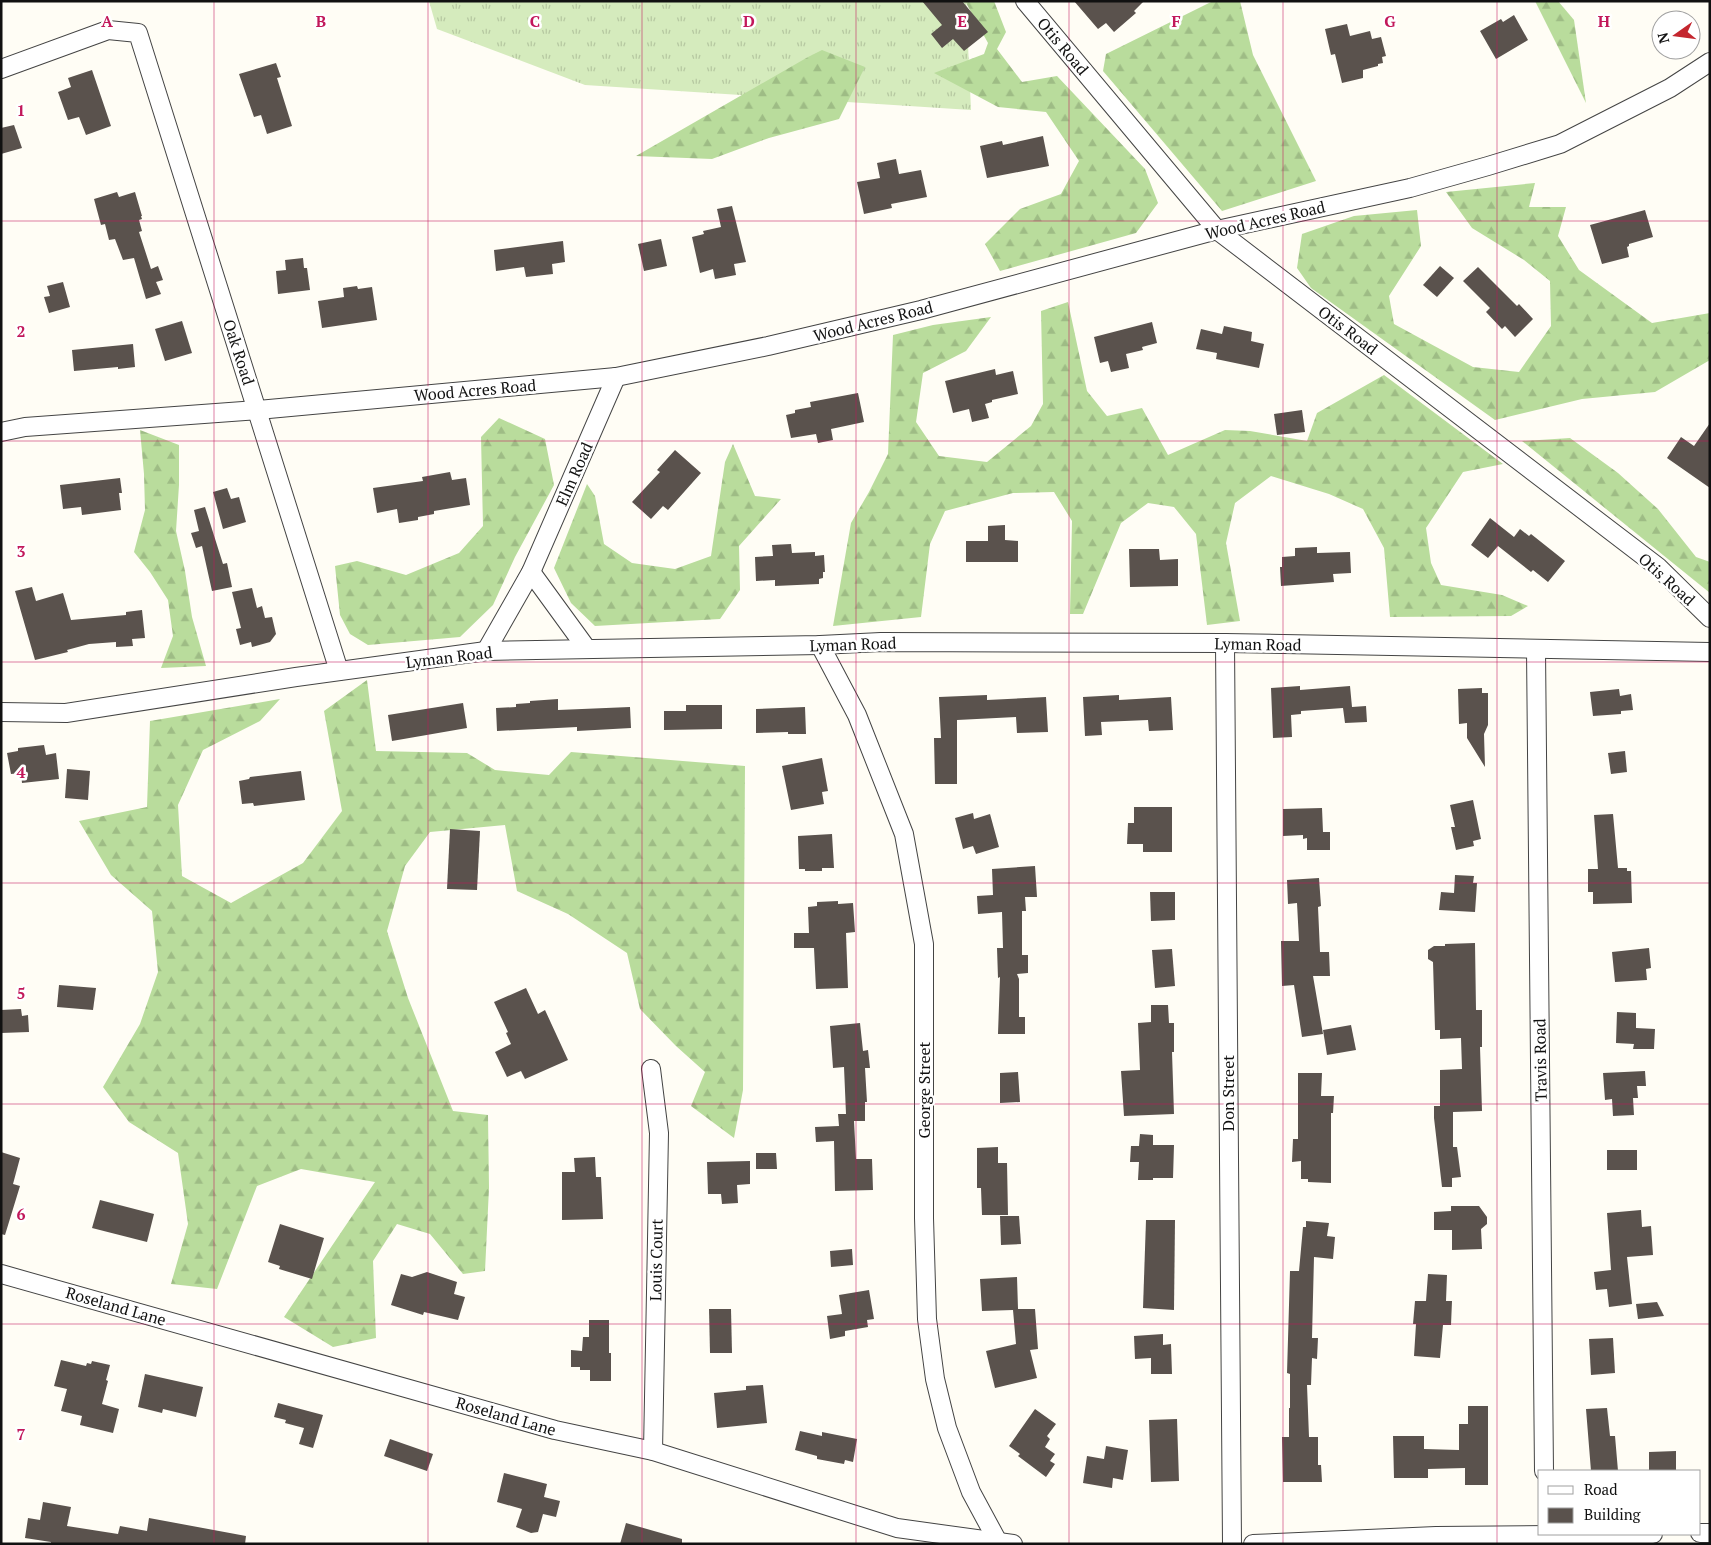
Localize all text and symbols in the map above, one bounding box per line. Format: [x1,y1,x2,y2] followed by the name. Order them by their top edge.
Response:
[101,10,113,32] text: A
[316,10,326,32] text: B
[530,10,540,32] text: C
[743,10,755,32] text: D
[957,10,967,32] text: E
[1171,10,1181,32] text: F
[1384,10,1396,32] text: G
[1598,10,1610,32] text: H
[1651,10,1701,60] north arrow
[1032,12,1094,80] street label: Otis Road
[1652,30,1673,46] text: N
[16,99,26,121] text: 1
[1203,195,1327,245] street label: Wood Acres Road
[811,295,935,347] street label: Wood Acres Road
[1314,300,1382,360] street label: Otis Road
[218,316,260,388] street label: Oak Road
[16,320,26,342] text: 2
[413,374,537,406] street label: Wood Acres Road
[550,439,598,509] street label: Elm Road
[16,540,26,562] text: 3
[1634,548,1700,610] street label: Otis Road
[809,631,897,657] street label: Lyman Road
[1214,632,1302,656] street label: Lyman Road
[404,641,494,673] street label: Lyman Road
[16,761,26,783] text: 4
[16,982,26,1004] text: 5
[1528,1018,1552,1102] street label: Travis Road
[913,1041,935,1139] street label: George Street
[1217,1055,1239,1131] street label: Don Street
[16,1203,26,1225] text: 6
[644,1219,668,1301] street label: Louis Court
[63,1281,169,1331] street label: Roseland Lane
[453,1391,559,1441] street label: Roseland Lane
[16,1423,26,1445] text: 7
[1538,1470,1701,1535] legend
[1584,1479,1617,1499] text: Road
[1584,1504,1642,1524] text: Building

